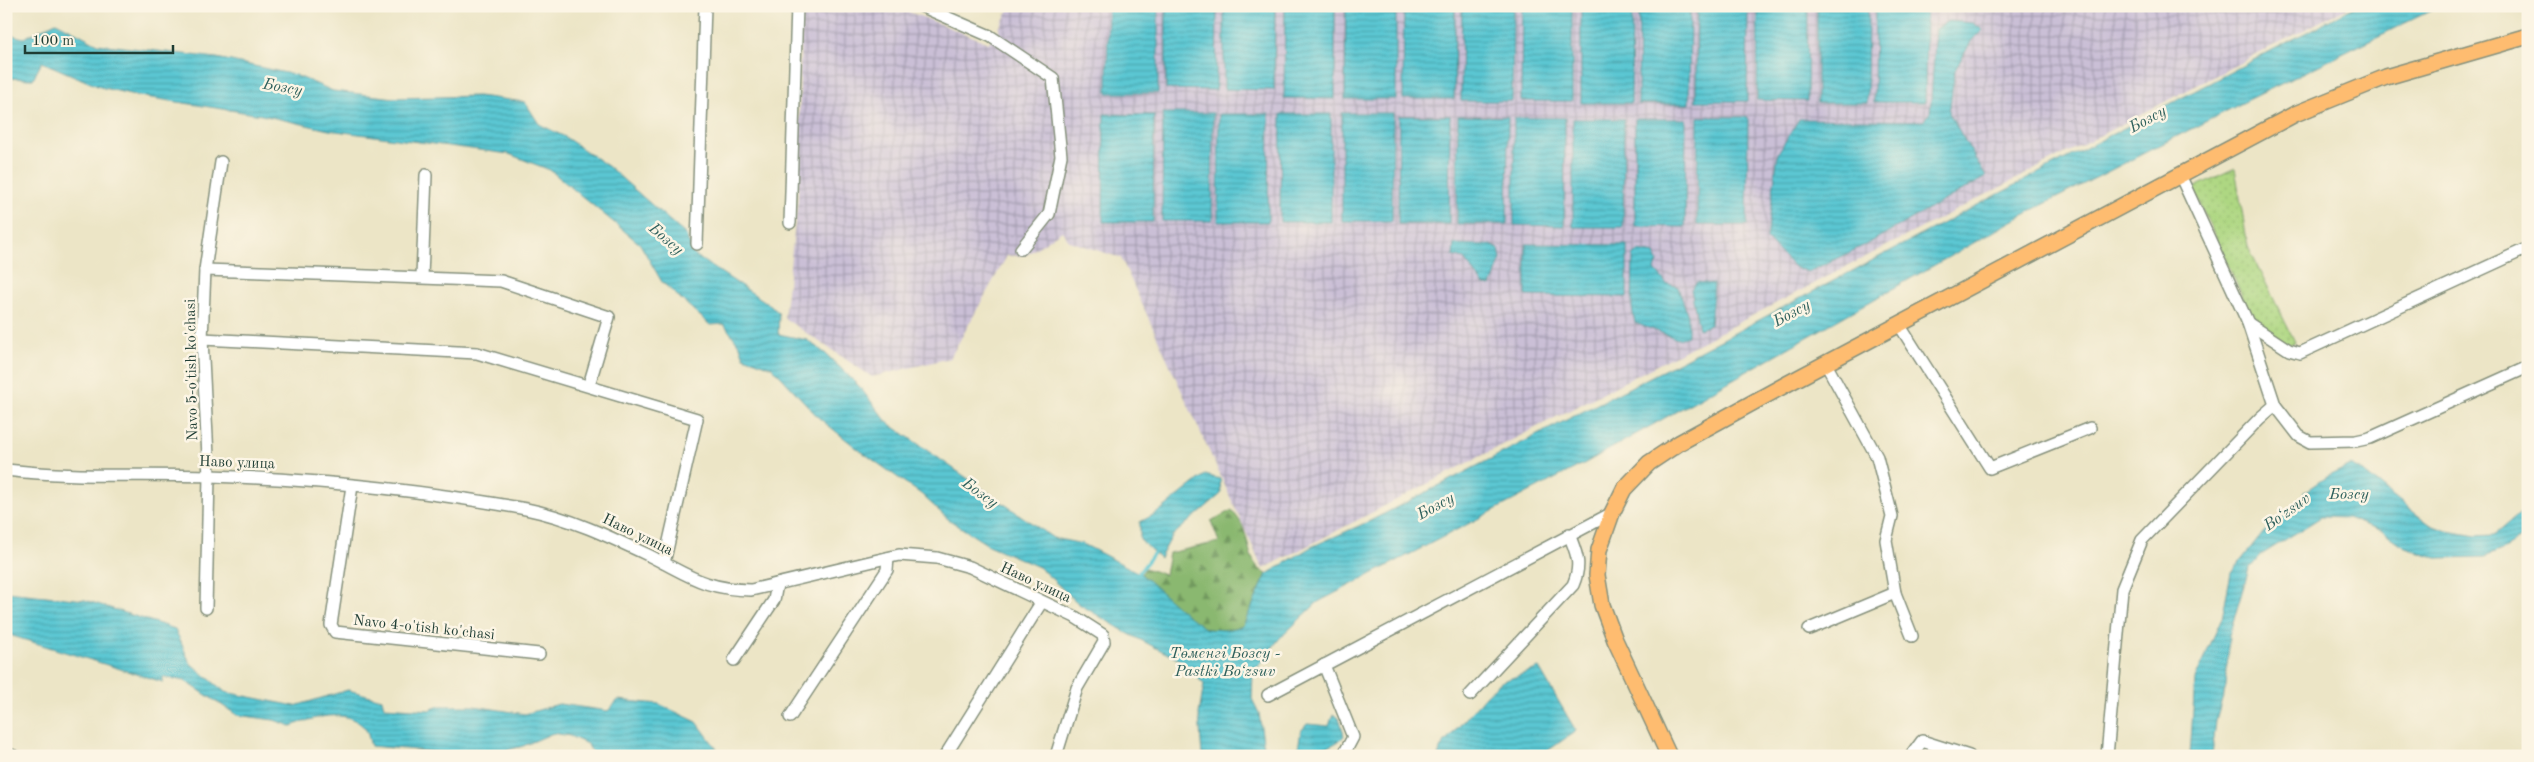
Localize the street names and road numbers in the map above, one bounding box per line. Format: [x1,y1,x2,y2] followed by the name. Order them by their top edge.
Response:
[184,299,201,441] street label: Navo 5-o'tish ko'chasi
[198,455,276,472] street label: Наво улица
[600,512,676,559] street label: Наво улица
[998,560,1074,607] street label: Наво улица
[352,614,495,643] street label: Navo 4-o'tish ko'chasi

